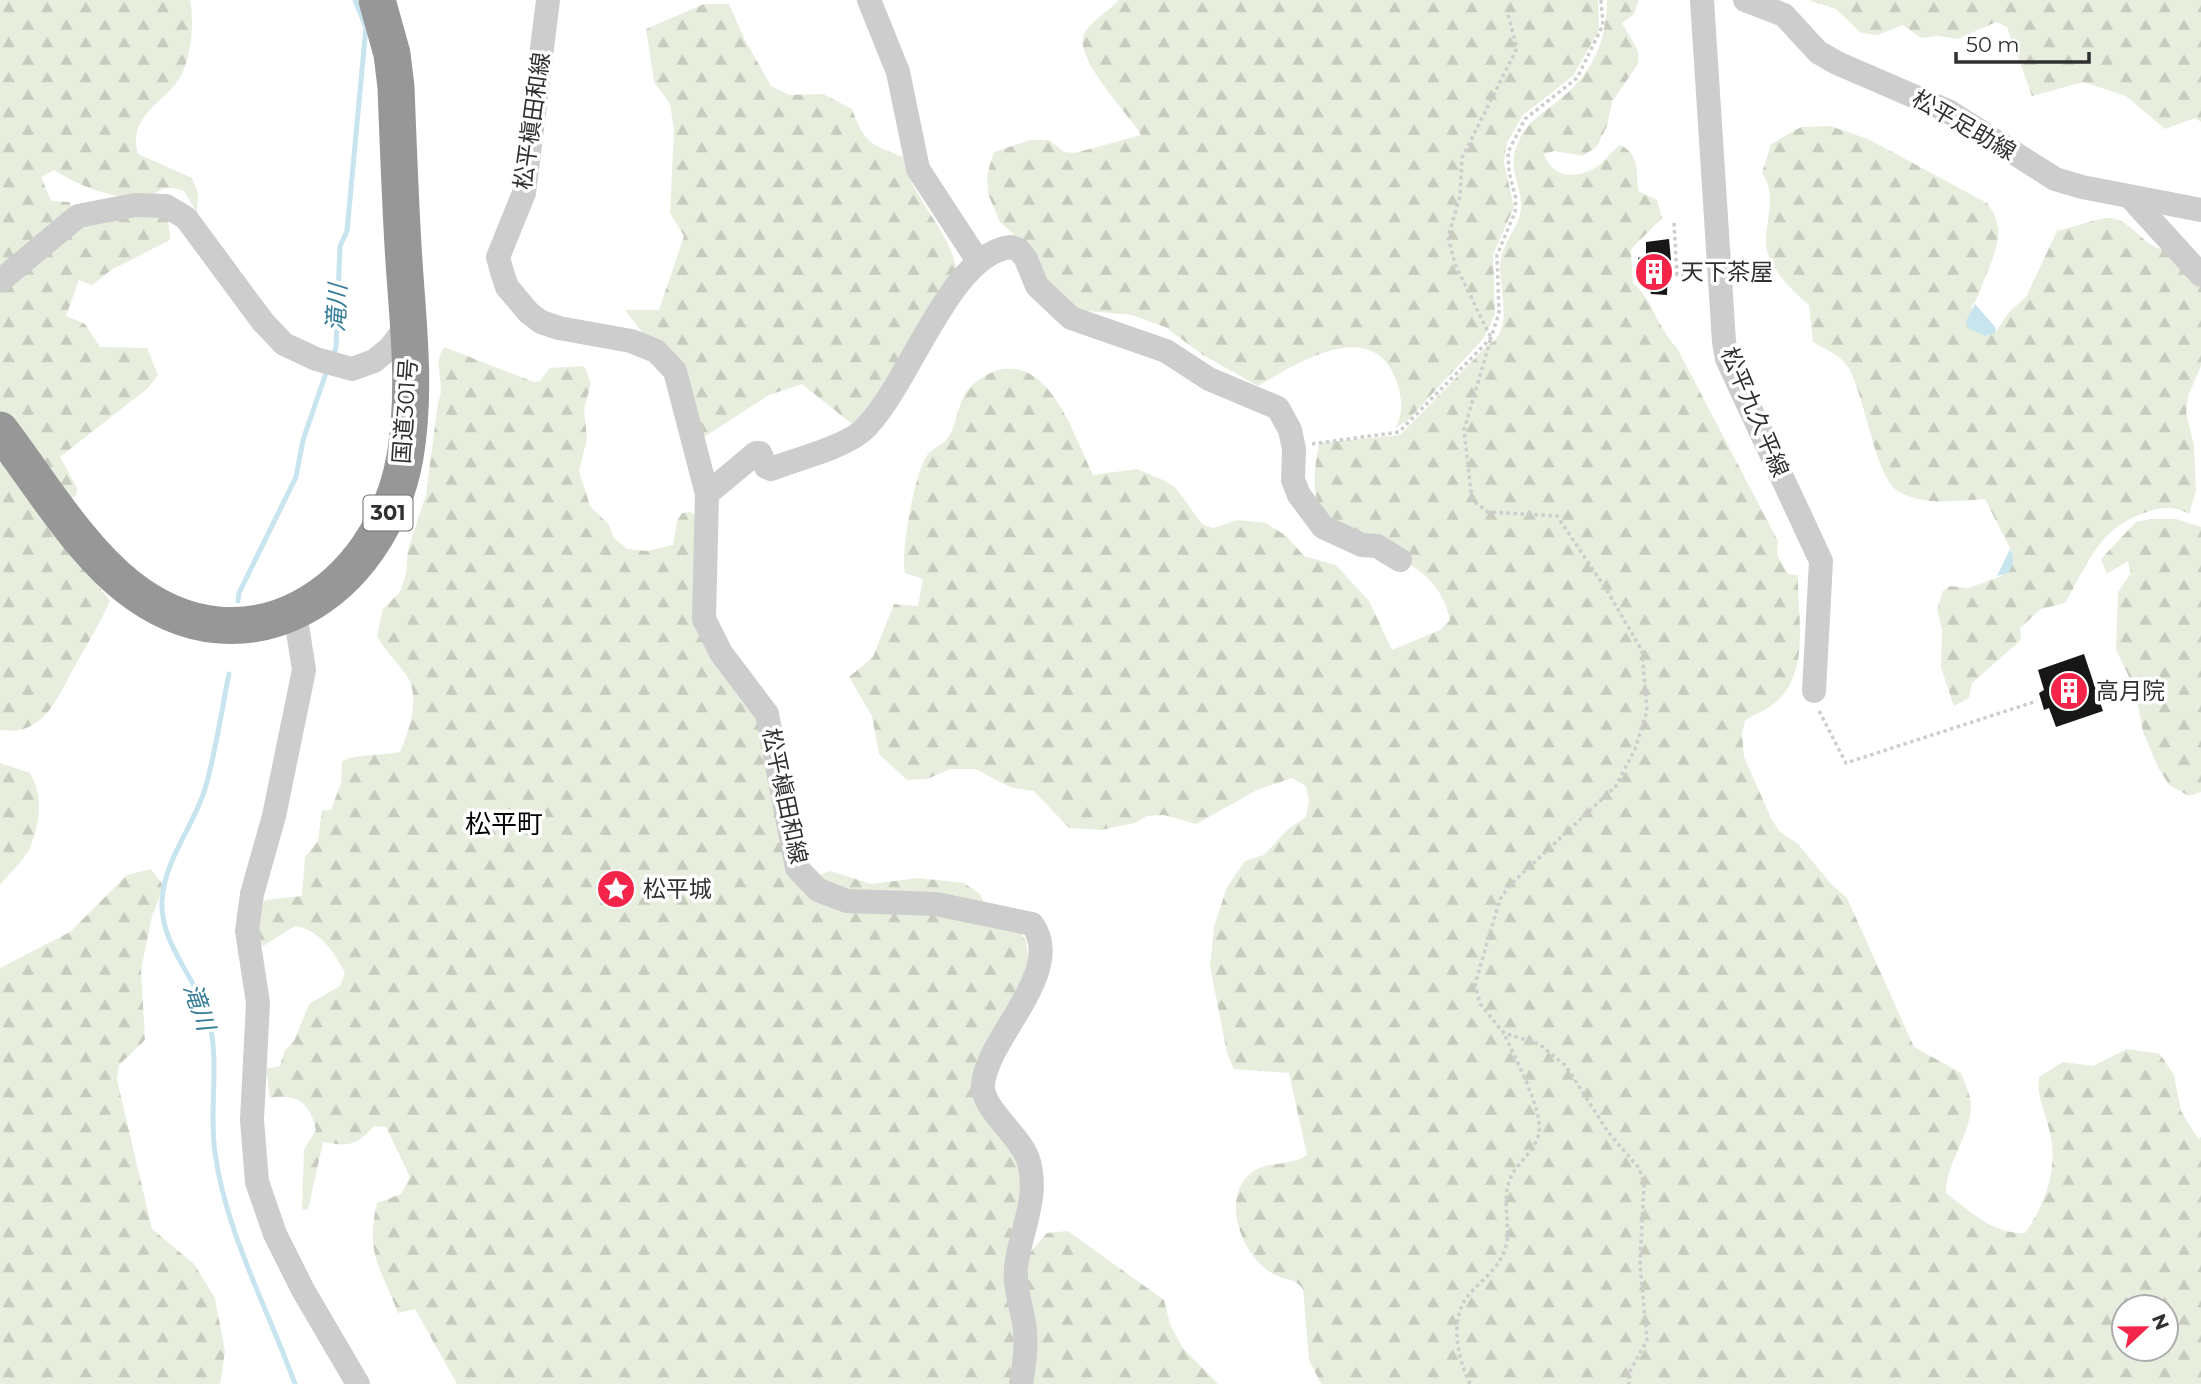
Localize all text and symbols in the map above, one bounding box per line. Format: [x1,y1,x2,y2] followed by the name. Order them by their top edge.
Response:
[1956,21,2089,65] scale bar
[1966,32,2020,57] text: 50 m
[509,51,555,191] street label: 松平槇田和線
[1907,84,2021,166] street label: 松平足助線
[1633,251,1675,293] building icon: 天下茶屋
[1681,258,1773,286] place label: 天下茶屋
[321,280,352,333] water label: 滝川
[1715,343,1795,481] street label: 松平九久平線
[387,357,423,465] street label: 国道301号
[364,496,412,530] road number: 301
[2048,670,2090,712] building icon: 高月院
[2096,677,2165,705] place label: 高月院
[757,726,813,866] street label: 松平槇田和線
[465,808,543,840] district label: 松平町
[595,868,637,910] place icon: 松平城
[643,875,712,903] place label: 松平城
[178,979,222,1037] water label: 滝川
[2110,1293,2180,1363] north arrow
[2147,1310,2174,1333] text: N

